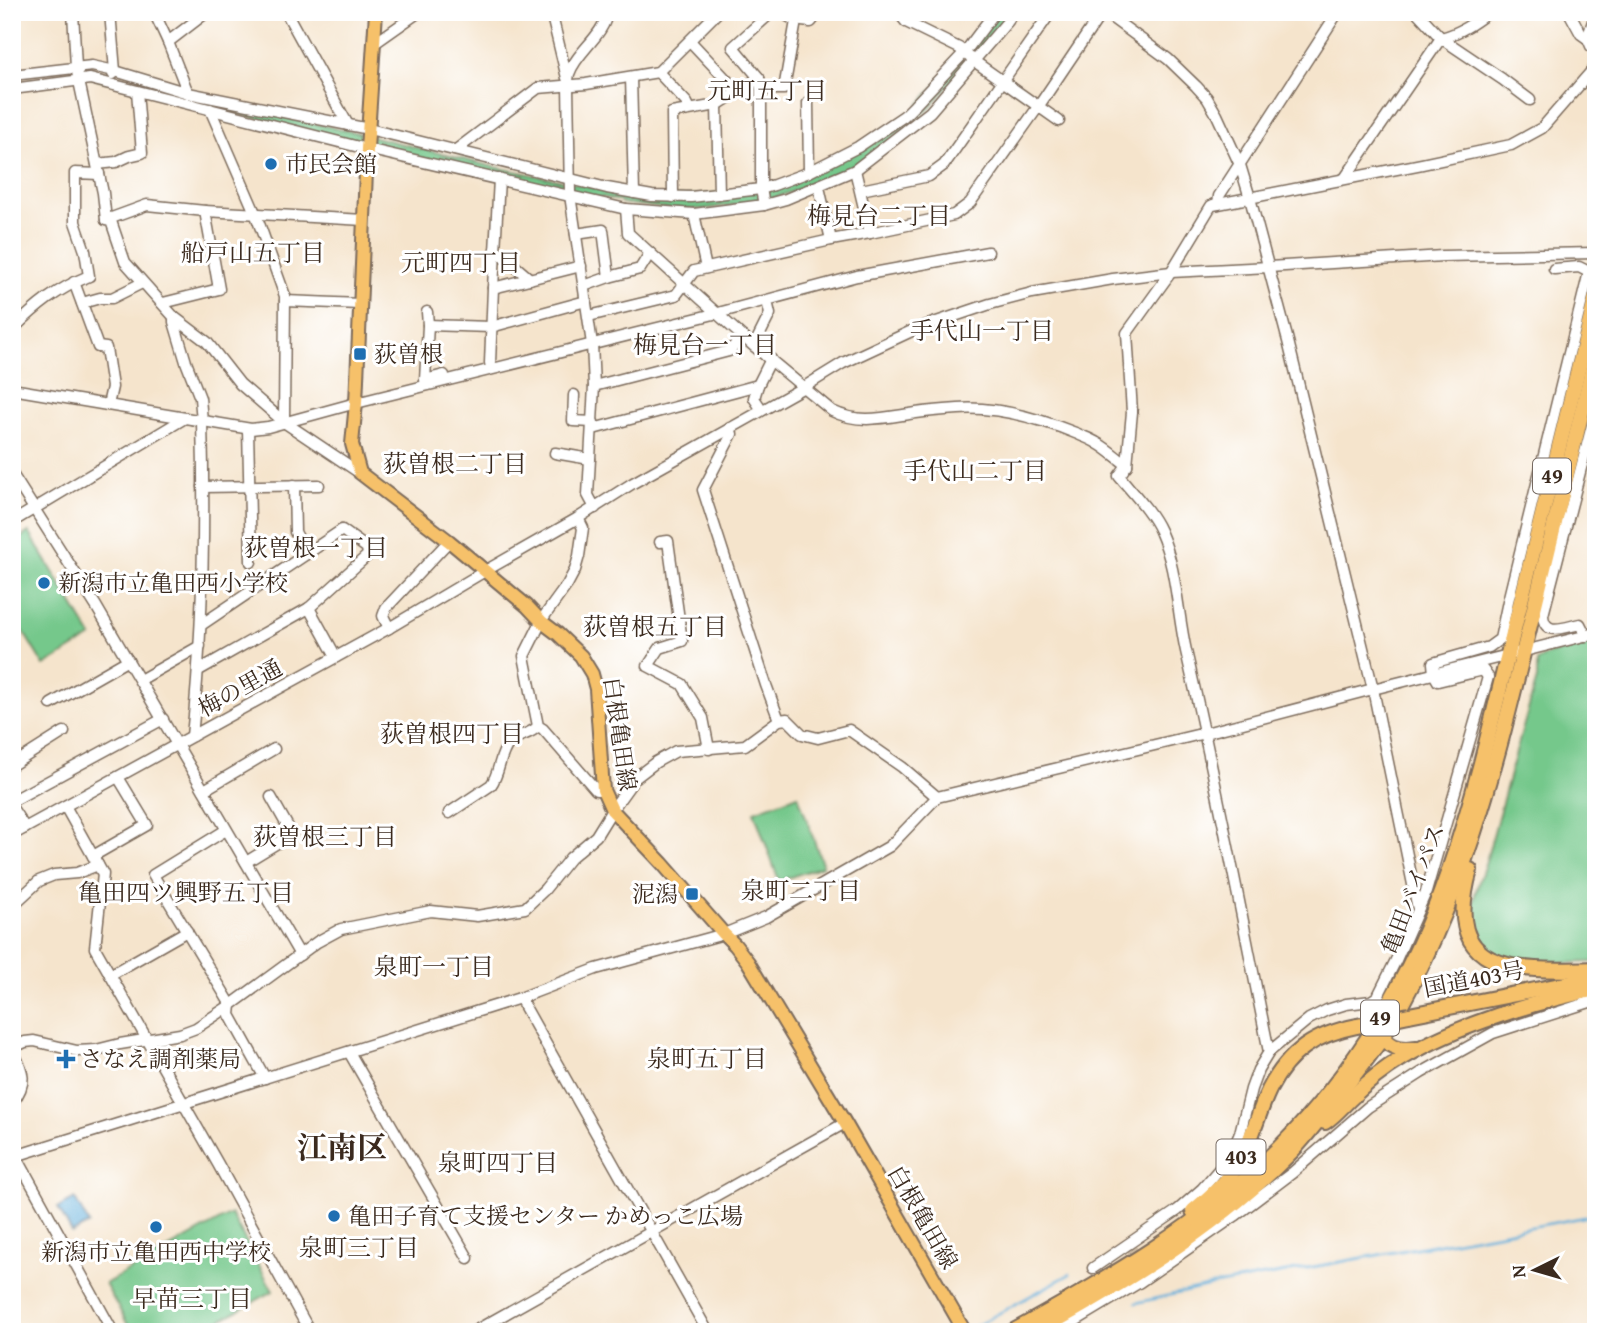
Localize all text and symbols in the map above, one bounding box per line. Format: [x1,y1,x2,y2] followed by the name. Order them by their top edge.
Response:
[707,73,827,108] district label: 元町五丁目
[285,147,377,180] place label: 市民会館
[263,156,279,172] marker: 市民会館
[807,198,951,233] district label: 梅見台二丁目
[181,235,325,270] district label: 船戸山五丁目
[401,245,521,280] district label: 元町四丁目
[910,313,1054,348] district label: 手代山一丁目
[633,327,777,362] district label: 梅見台一丁目
[374,337,443,370] place label: 荻曽根
[352,346,368,362] marker: 荻曽根
[383,446,527,481] district label: 荻曽根二丁目
[903,453,1047,488] district label: 手代山二丁目
[1533,458,1571,494] road number: 49
[244,530,388,565] district label: 荻曽根一丁目
[58,566,288,599] place label: 新潟市立亀田西小学校
[36,575,52,591] marker: 新潟市立亀田西小学校
[583,609,727,644] district label: 荻曽根五丁目
[192,651,288,724] street label: 梅の里通
[596,675,645,793] street label: 白根亀田線
[380,716,524,751] district label: 荻曽根四丁目
[253,819,397,854] district label: 荻曽根三丁目
[1372,819,1453,959] street label: 亀田バイパス
[741,873,861,908] district label: 泉町二丁目
[78,875,294,910] district label: 亀田四ツ興野五丁目
[632,877,678,910] place label: 泥潟
[684,886,700,902] marker: 泥潟
[374,949,494,984] district label: 泉町一丁目
[1421,953,1527,1004] street label: 国道403号
[1361,1000,1399,1036] road number: 49
[647,1041,767,1076] district label: 泉町五丁目
[80,1042,241,1075] place label: さなえ調剤薬局
[58,1051,74,1067] marker: さなえ調剤薬局
[297,1125,387,1169] district label: 江南区
[1216,1140,1266,1174] road number: 403
[438,1145,558,1180] district label: 泉町四丁目
[880,1159,966,1275] street label: 白根亀田線
[348,1199,743,1232] place label: 亀田子育て支援センター かめっこ広場
[326,1208,342,1224] marker: 亀田子育て支援センター かめっこ広場
[148,1219,164,1235] marker: 新潟市立亀田西中学校
[299,1230,419,1265] district label: 泉町三丁目
[41,1235,271,1268] place label: 新潟市立亀田西中学校
[1500,1236,1570,1306] north arrow
[1504,1264,1533,1279] text: N
[132,1281,252,1316] district label: 早苗三丁目

